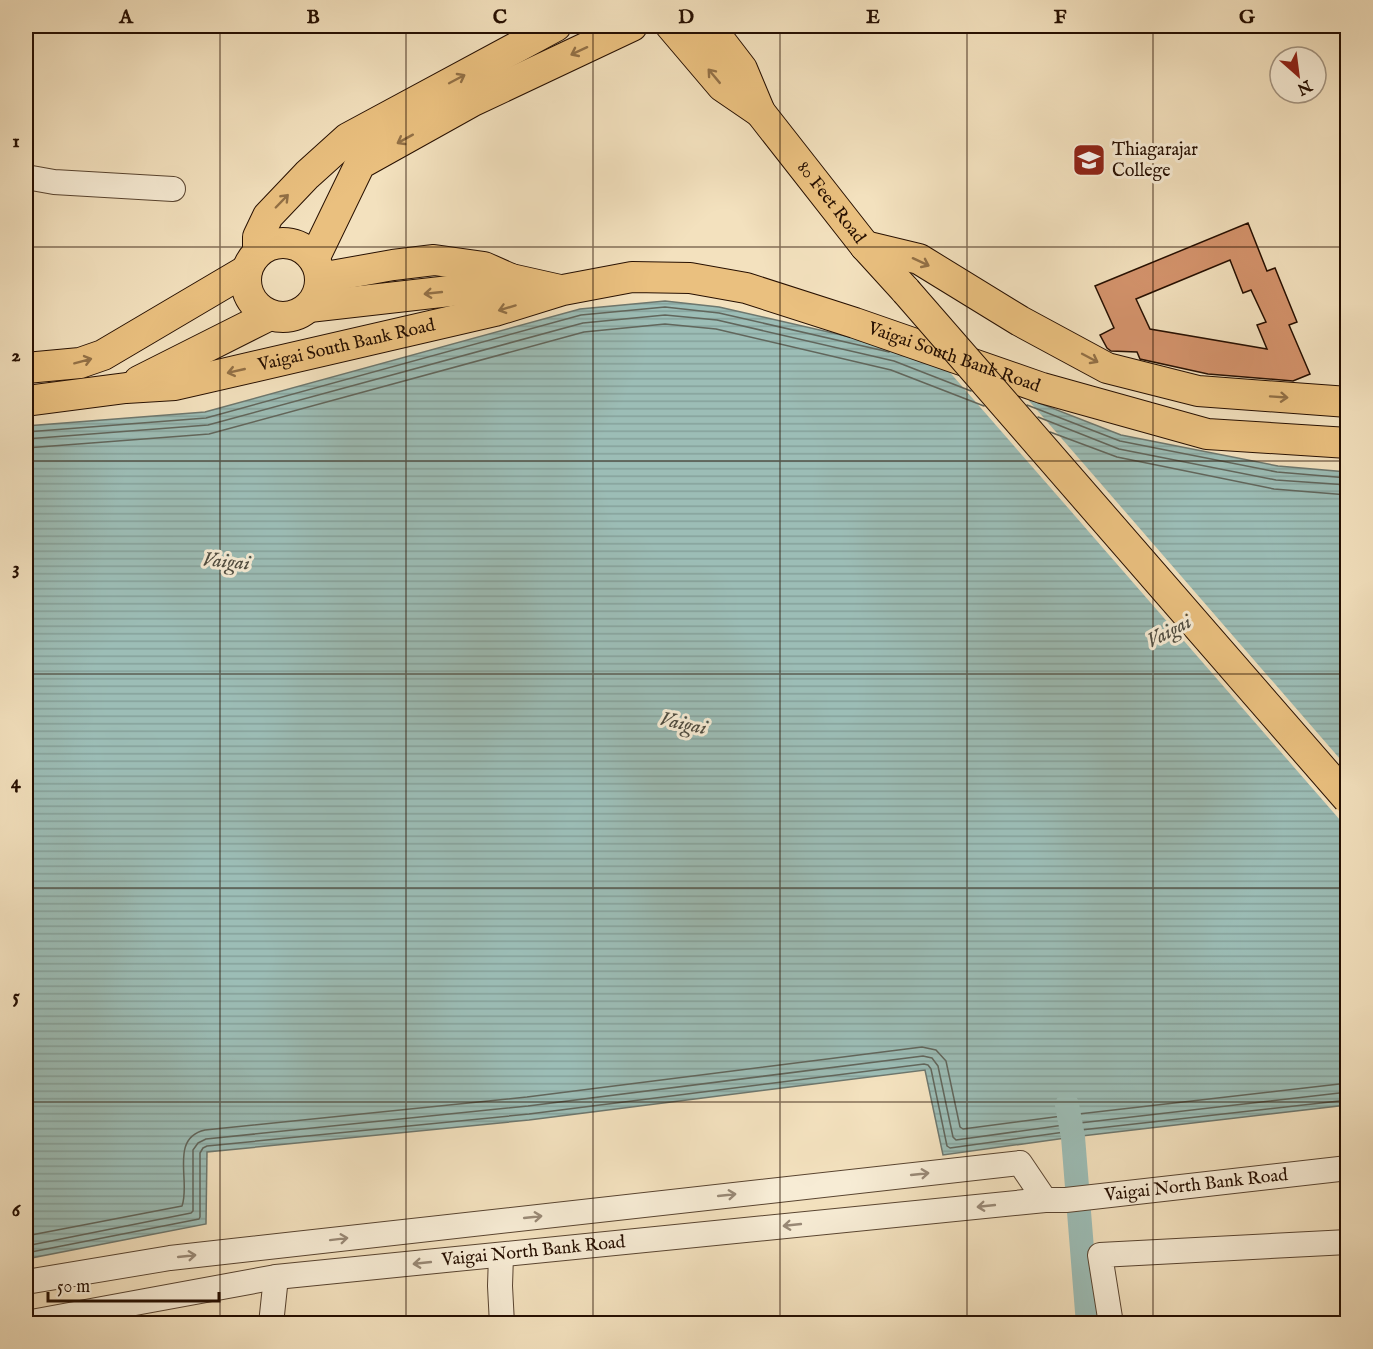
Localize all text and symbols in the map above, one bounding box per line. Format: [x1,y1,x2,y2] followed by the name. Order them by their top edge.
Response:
[118,5,134,30] text: A
[306,5,320,30] text: B
[493,5,507,30] text: C
[678,5,694,30] text: D
[866,5,880,30] text: E
[1054,5,1067,30] text: F
[1239,5,1256,30] text: G
[1268,45,1328,105] north arrow
[571,46,589,58] one-way arrow
[707,68,720,84] one-way arrow
[448,73,466,84] one-way arrow
[1293,74,1316,99] text: N
[12,129,20,154] text: 1
[397,133,414,145] one-way arrow
[1112,139,1198,183] place label: Thiagarajar College
[1071,142,1107,178] school or university icon: Thiagarajar College
[792,157,871,249] street label: 80 Feet Road
[275,194,289,209] one-way arrow
[911,256,929,268] one-way arrow
[423,288,443,299] one-way arrow
[498,303,517,314] one-way arrow
[255,314,438,377] street label: Vaigai South Bank Road
[864,317,1044,398] street label: Vaigai South Bank Road
[11,343,21,368] text: 2
[1081,352,1098,364] one-way arrow
[73,354,92,366] one-way arrow
[226,366,245,378] one-way arrow
[1269,392,1289,403] one-way arrow
[201,547,252,578] water label: Vaigai
[12,556,20,581] text: 3
[1142,609,1197,655] water label: Vaigai
[657,707,710,742] water label: Vaigai
[11,770,22,795] text: 4
[12,984,20,1009] text: 5
[1102,1163,1289,1207] street label: Vaigai North Bank Road
[910,1168,930,1179] one-way arrow
[716,1189,736,1200] one-way arrow
[12,1198,22,1223] text: 6
[977,1201,997,1212] one-way arrow
[522,1211,542,1222] one-way arrow
[783,1220,803,1231] one-way arrow
[440,1231,627,1272] street label: Vaigai North Bank Road
[329,1233,348,1244] one-way arrow
[177,1250,196,1261] one-way arrow
[412,1258,432,1269] one-way arrow
[48,1265,219,1303] scale bar
[57,1276,90,1299] text: 50 m

